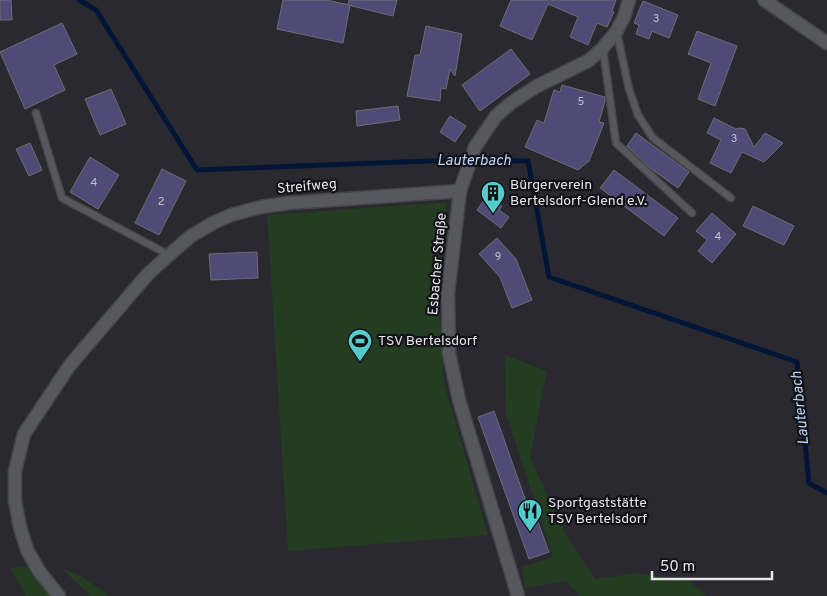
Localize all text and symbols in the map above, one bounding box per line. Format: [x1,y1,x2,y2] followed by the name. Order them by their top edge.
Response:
[653,12,659,26] house number: 3
[578,95,585,109] house number: 5
[731,132,737,146] house number: 3
[437,152,511,171] water label: Lauterbach
[91,176,98,190] house number: 4
[277,176,337,198] street label: Streifweg
[510,177,647,210] place label: Bürgerverein Bertelsdorf-Glend e.V.
[480,180,506,214] building icon: Bürgerverein Bertelsdorf-Glend e.V.
[158,195,164,209] house number: 2
[425,212,451,316] street label: Esbacher Straße
[715,230,722,244] house number: 4
[495,250,501,264] house number: 9
[347,328,373,362] sports icon: TSV Bertelsdorf
[378,333,477,350] place label: TSV Bertelsdorf
[788,370,814,446] water label: Lauterbach
[548,495,647,528] place label: Sportgaststätte TSV Bertelsdorf
[517,498,543,532] restaurant icon: Sportgaststätte TSV Bertelsdorf
[652,548,772,580] scale bar
[660,558,695,577] text: 50 m

